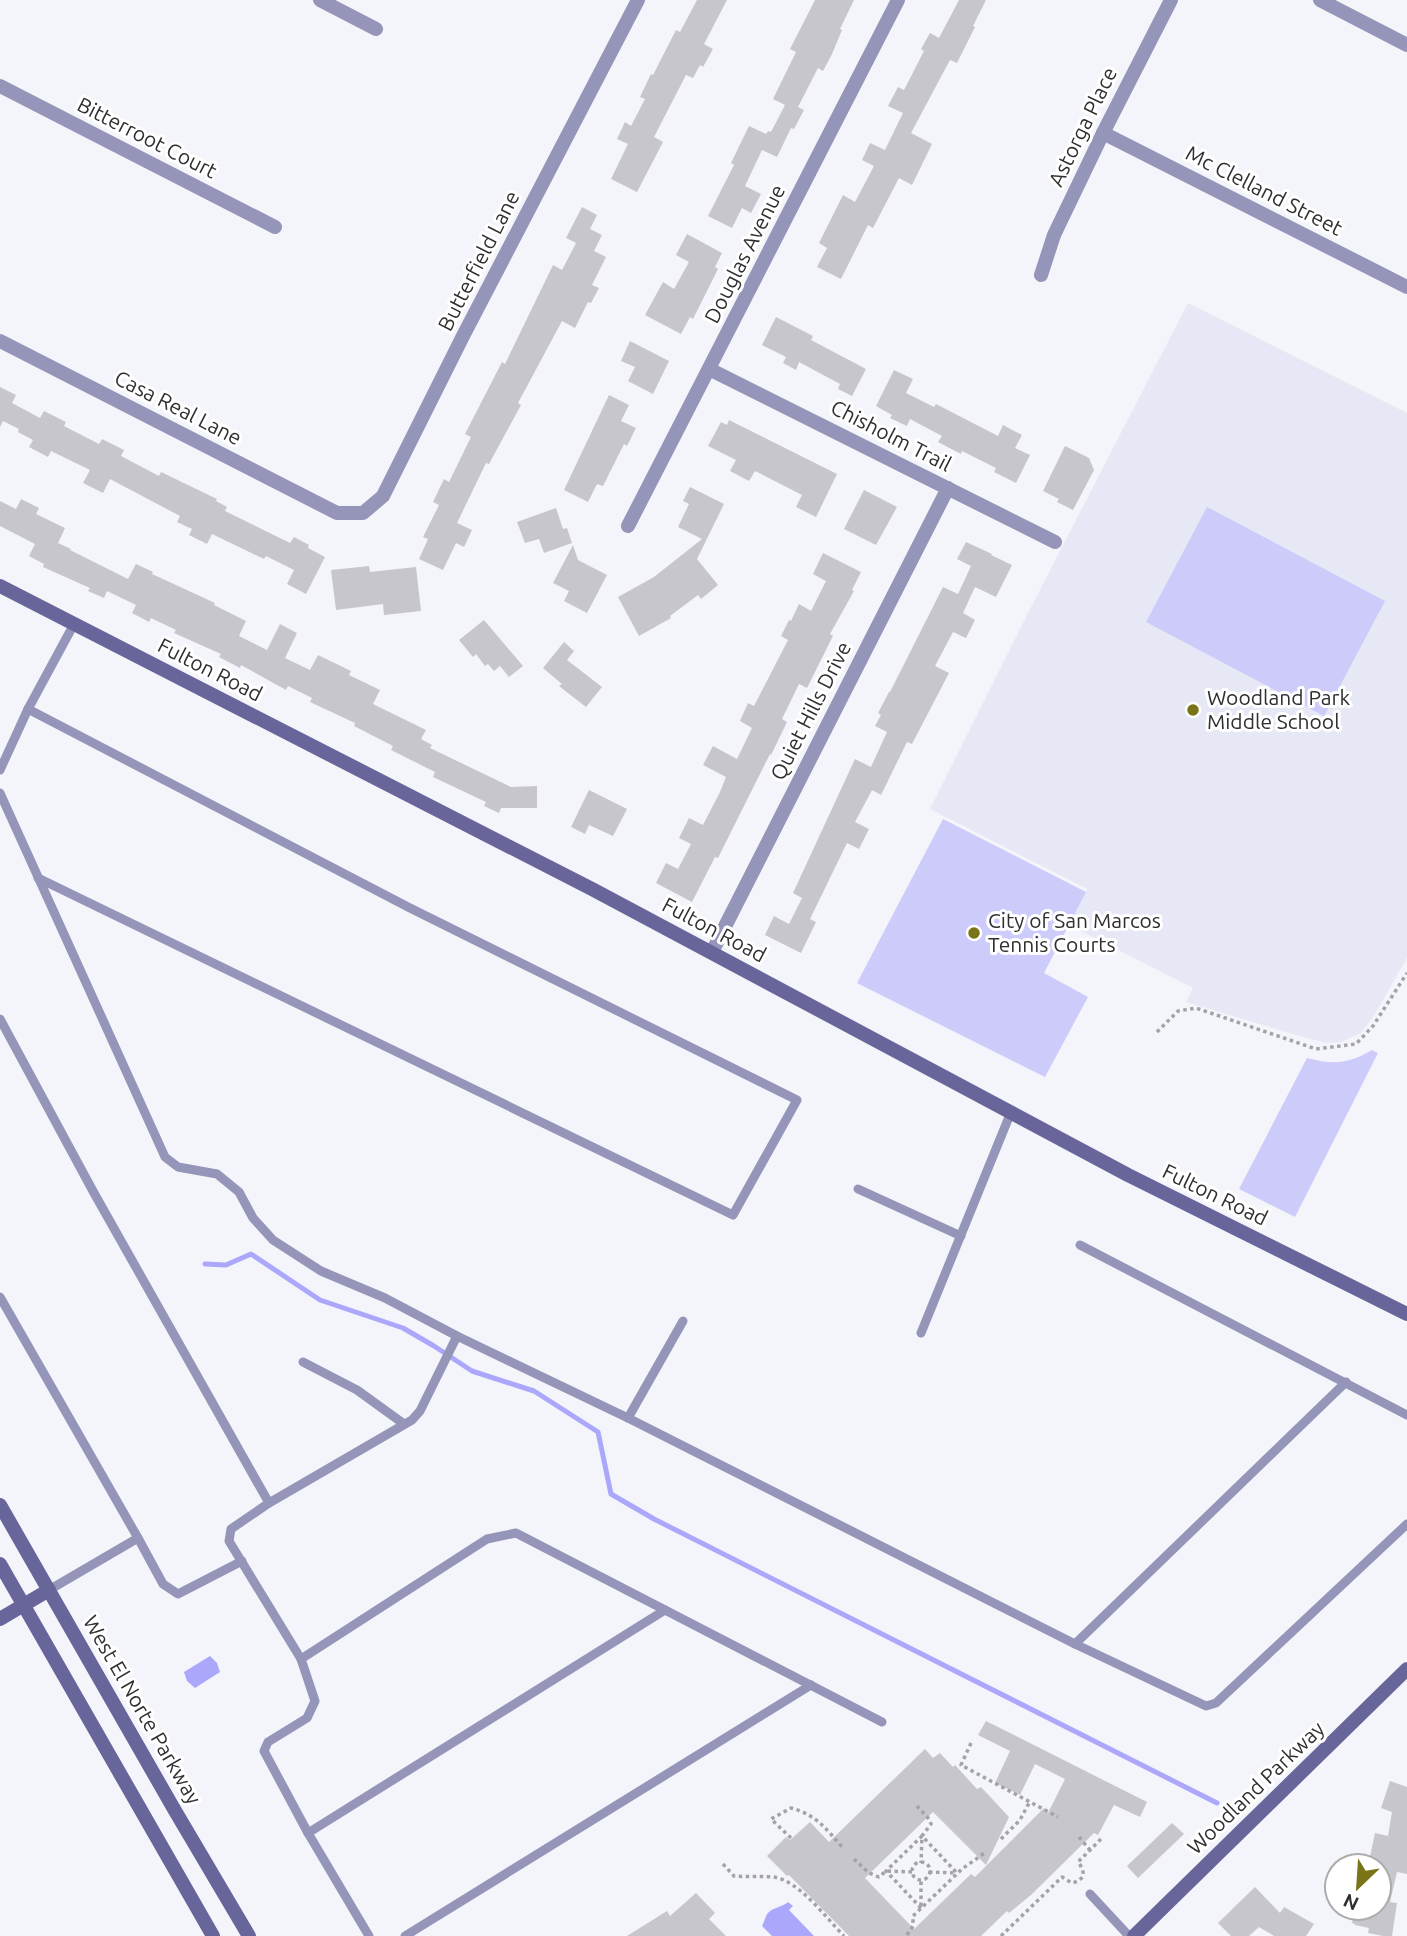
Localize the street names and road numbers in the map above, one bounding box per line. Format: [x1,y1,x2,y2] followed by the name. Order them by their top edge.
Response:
[1043,63,1121,190] street label: Astorga Place
[74,92,221,183] street label: Bitterroot Court
[1182,140,1347,240] street label: Mc Clelland Street
[699,180,789,327] street label: Douglas Avenue
[433,187,524,334] street label: Butterfield Lane
[111,365,246,449] street label: Casa Real Lane
[827,394,956,476] street label: Chisholm Trail
[154,633,267,706] street label: Fulton Road
[765,637,855,784] street label: Quiet Hills Drive
[659,892,770,966] street label: Fulton Road
[1159,1158,1272,1230] street label: Fulton Road
[79,1611,207,1808] street label: West El Norte Parkway
[1182,1716,1328,1859] street label: Woodland Parkway

